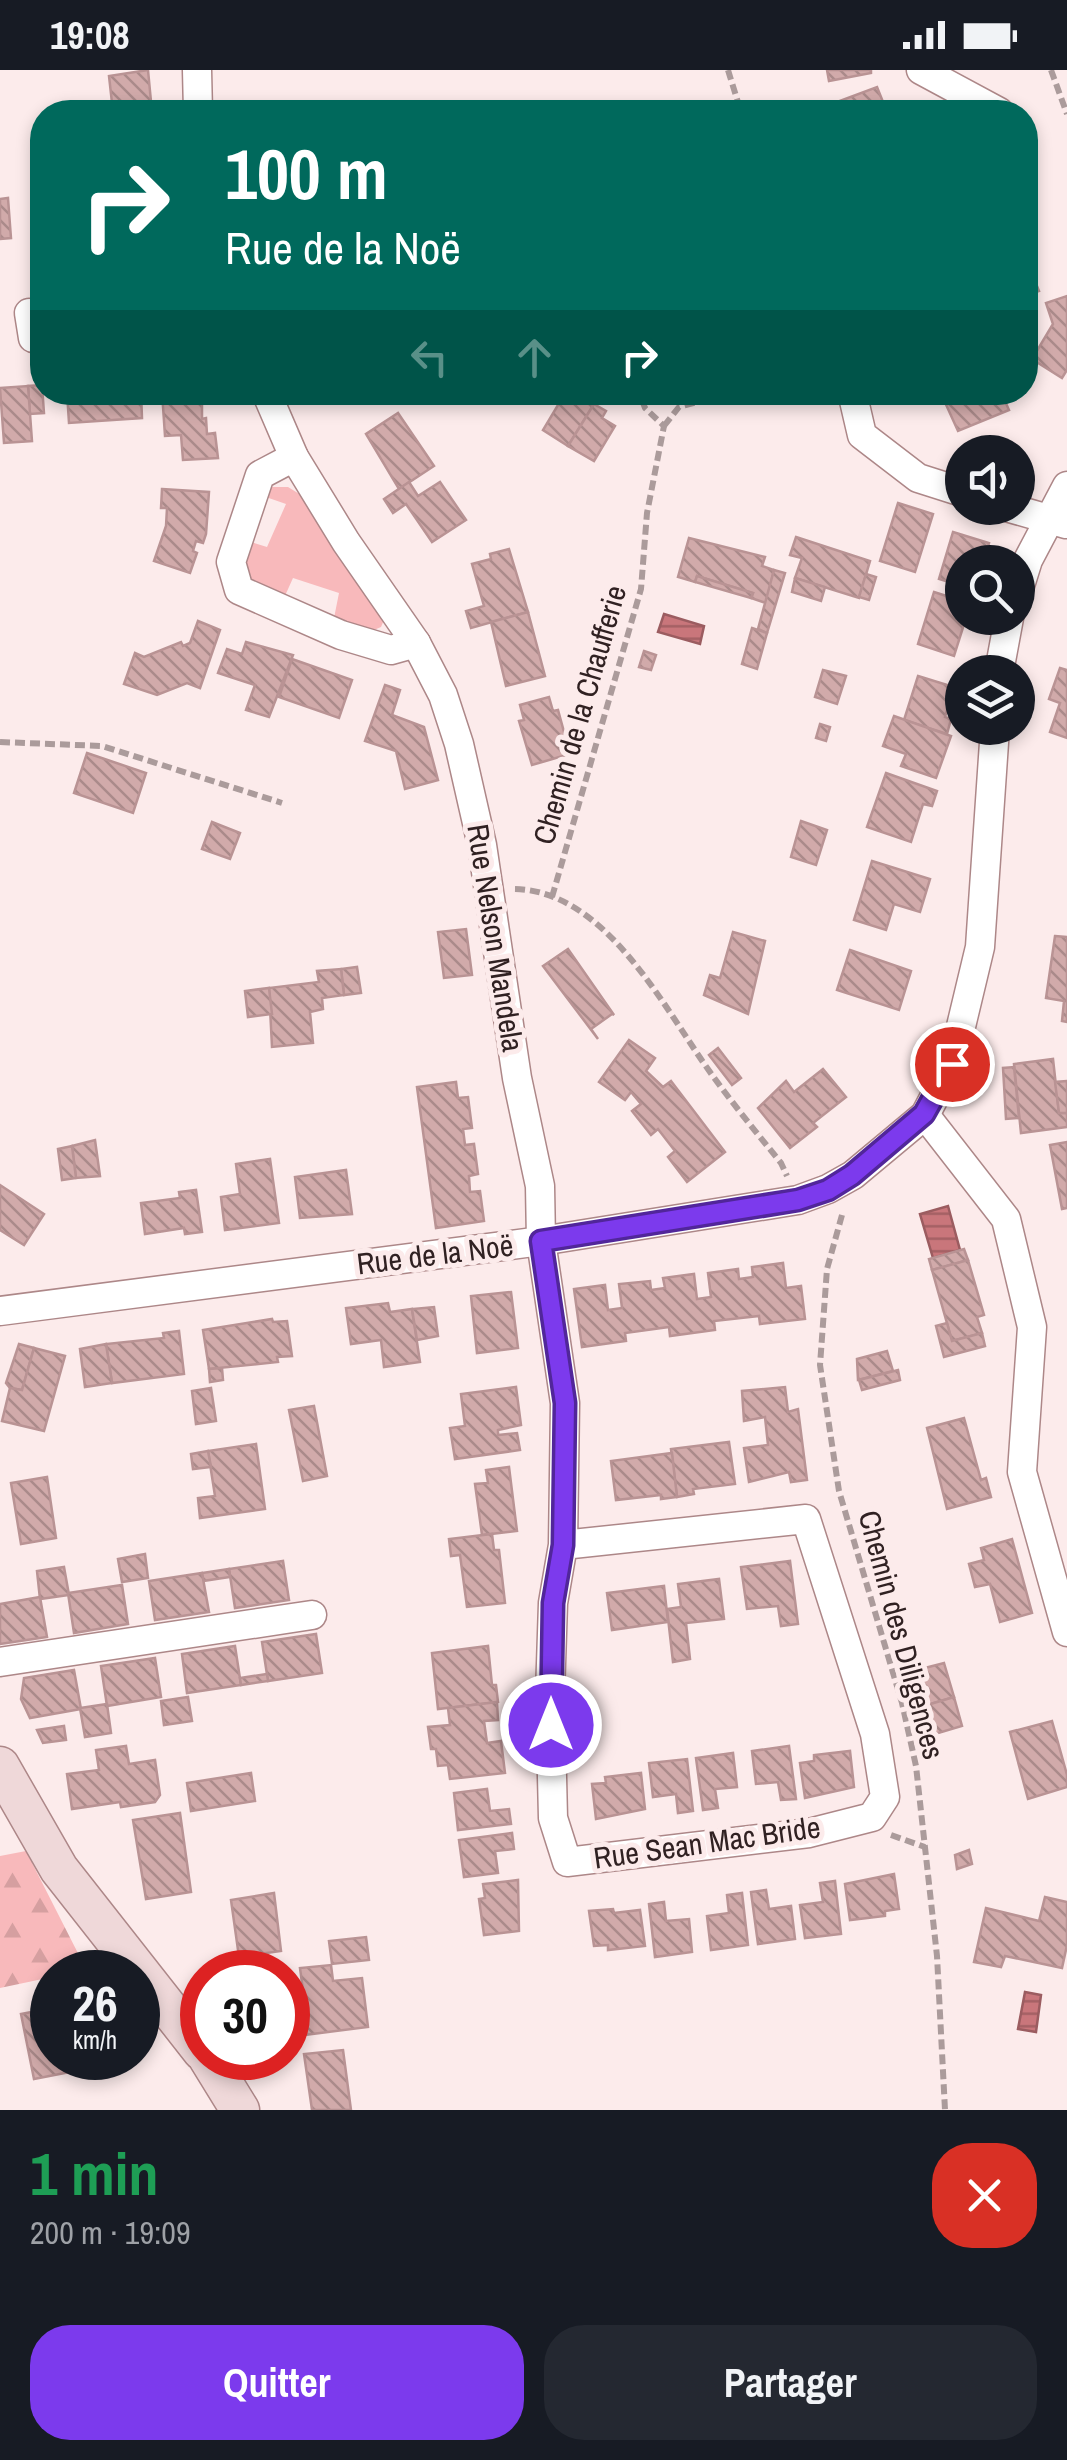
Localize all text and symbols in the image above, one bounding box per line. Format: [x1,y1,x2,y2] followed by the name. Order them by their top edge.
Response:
[50,10,130,61] text: 19:08
[225,127,388,221] text: 100 m
[60,140,190,270] icon: right
[225,217,461,278] text: Rue de la Noë
[402,330,457,385] icon: left
[507,330,562,385] icon: ahead
[612,330,667,385] icon: right
[945,435,1035,745] map controls
[945,435,1035,525] button: sound
[945,545,1035,635] button: search
[523,581,635,849] street label: Chemin de la Chaufferie
[945,655,1035,745] button: layers
[458,821,534,1055] street label: Rue Nelson Mandela
[910,1022,995,1107] pin
[925,1037,980,1092] icon: arrive
[354,1225,515,1283] street label: Rue de la Noë
[850,1506,954,1763] street label: Chemin des Diligences
[499,1673,603,1777] position arrow
[591,1806,823,1878] street label: Rue Sean Mac Bride
[180,1950,310,2080] speed limit sign: 30
[72,1969,118,2037] text: 26
[73,2023,117,2057] text: km/h
[30,2133,159,2214] text: 1 min
[932,2143,1037,2248] button: close
[30,2211,190,2254] text: 200 m · 19:09
[30,2325,524,2440] button: Quitter
[544,2325,1037,2440] button: Partager

